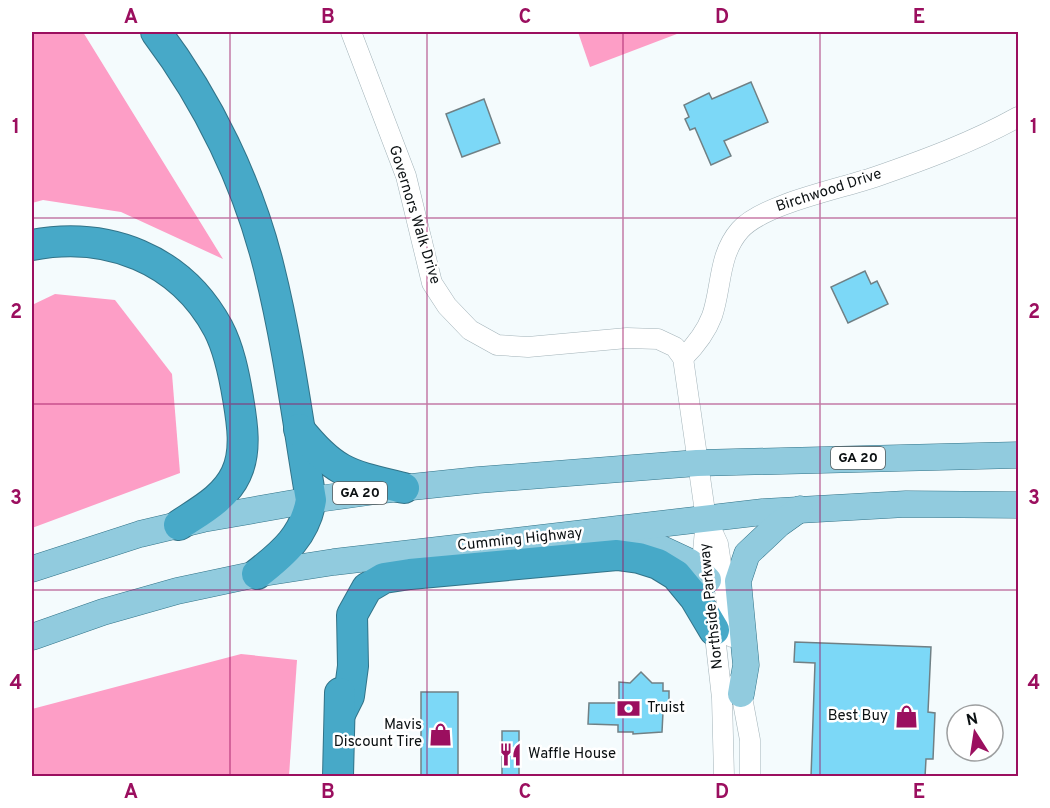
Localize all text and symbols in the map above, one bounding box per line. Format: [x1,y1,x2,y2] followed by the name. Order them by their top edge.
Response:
[124,5,138,31] text: A
[321,5,335,31] text: B
[519,5,531,31] text: C
[715,5,729,31] text: D
[913,5,925,31] text: E
[12,115,20,141] text: 1
[1030,115,1038,141] text: 1
[384,143,444,287] street label: Governors Walk Drive
[774,165,884,217] street label: Birchwood Drive
[10,300,22,326] text: 2
[1028,300,1040,326] text: 2
[831,447,885,469] road number: GA 20
[333,482,387,504] road number: GA 20
[10,486,22,512] text: 3
[1028,486,1040,512] text: 3
[456,524,584,556] street label: Cumming Highway
[696,542,728,670] street label: Northside Parkway
[10,671,22,697] text: 4
[1028,671,1040,697] text: 4
[616,695,642,721] bank icon: Truist
[647,699,685,718] place label: Truist
[893,703,919,729] shop icon: Best Buy
[945,703,1005,763] north arrow
[828,707,888,726] place label: Best Buy
[965,709,980,731] text: N
[334,716,422,752] place label: Mavis Discount Tire
[427,721,453,747] shop icon: Mavis Discount Tire
[497,741,523,767] restaurant icon: Waffle House
[528,745,616,764] place label: Waffle House
[124,780,138,806] text: A
[321,780,335,806] text: B
[519,780,531,806] text: C
[715,780,729,806] text: D
[913,780,925,806] text: E

